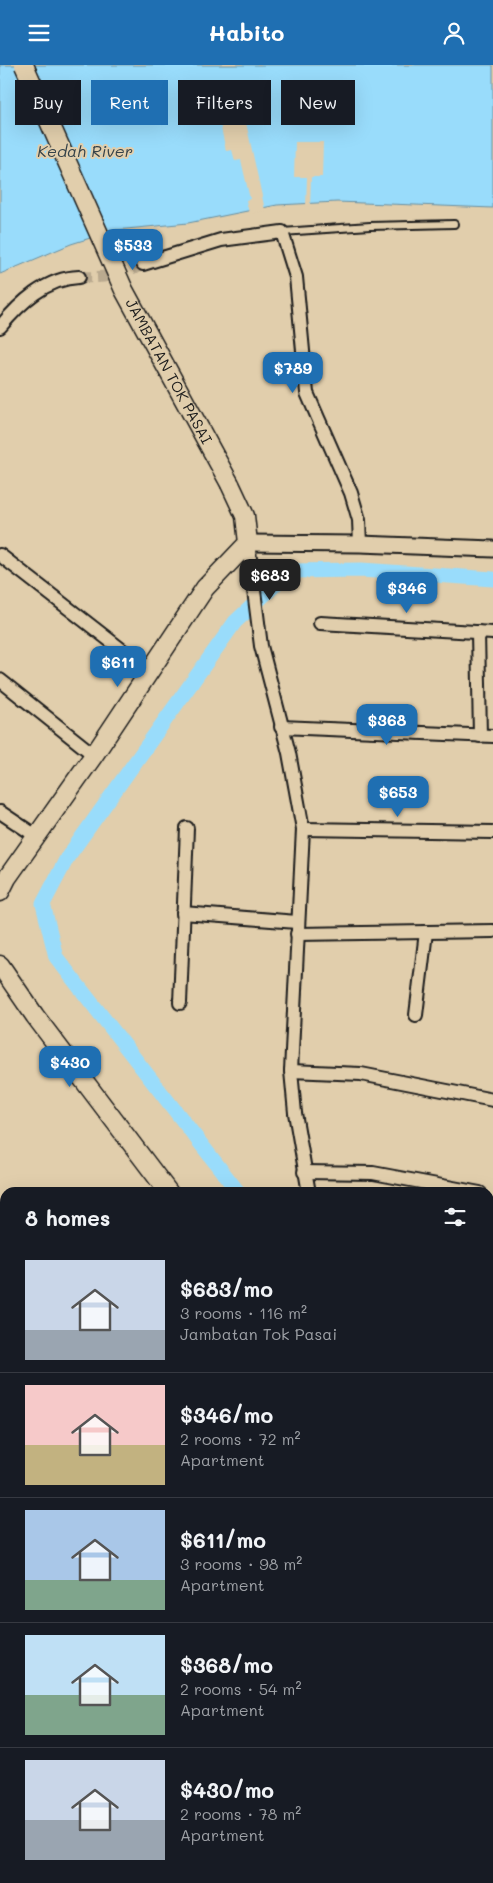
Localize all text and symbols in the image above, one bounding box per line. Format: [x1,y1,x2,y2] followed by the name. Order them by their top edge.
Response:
[209,18,284,47] text: Habito
[25,19,53,47] icon: menu
[440,19,468,47] icon: person
[15,80,81,125] chip: Buy
[91,80,168,125] chip: Rent
[178,80,271,125] chip: Filters
[281,80,355,125] chip: New
[37,140,133,161] water label: Kedah River
[103,229,163,271] pin: $533
[114,234,152,255] text: $533
[122,295,217,448] street label: JAMBATAN TOK PASAI
[263,351,323,394] pin: $789
[274,357,312,378] text: $789
[240,559,300,601] pin: $683
[250,564,290,585] text: $683
[377,571,437,614] pin: $346
[387,577,427,598] text: $346
[88,645,148,688] pin: $611
[101,651,135,672] text: $611
[357,703,417,746] pin: $368
[367,709,407,730] text: $368
[368,775,428,818] pin: $653
[379,781,417,802] text: $653
[40,1045,100,1088] pin: $430
[50,1051,90,1072] text: $430
[441,1203,469,1231] icon: filters
[25,1204,110,1231] text: 8 homes
[180,1275,273,1302] text: $683/mo
[65,1280,125,1340] icon: home
[180,1302,307,1323] text: 3 rooms · 116 m²
[180,1323,337,1344] text: Jambatan Tok Pasai
[180,1401,273,1428] text: $346/mo
[65,1405,125,1465] icon: home
[180,1428,301,1449] text: 2 rooms · 72 m²
[180,1449,265,1470] text: Apartment
[180,1526,266,1553] text: $611/mo
[65,1530,125,1590] icon: home
[180,1553,302,1574] text: 3 rooms · 98 m²
[180,1574,265,1595] text: Apartment
[180,1651,273,1678] text: $368/mo
[65,1655,125,1715] icon: home
[180,1678,301,1699] text: 2 rooms · 54 m²
[180,1699,265,1720] text: Apartment
[180,1776,274,1803] text: $430/mo
[65,1780,125,1840] icon: home
[180,1803,301,1824] text: 2 rooms · 78 m²
[180,1824,265,1845] text: Apartment

